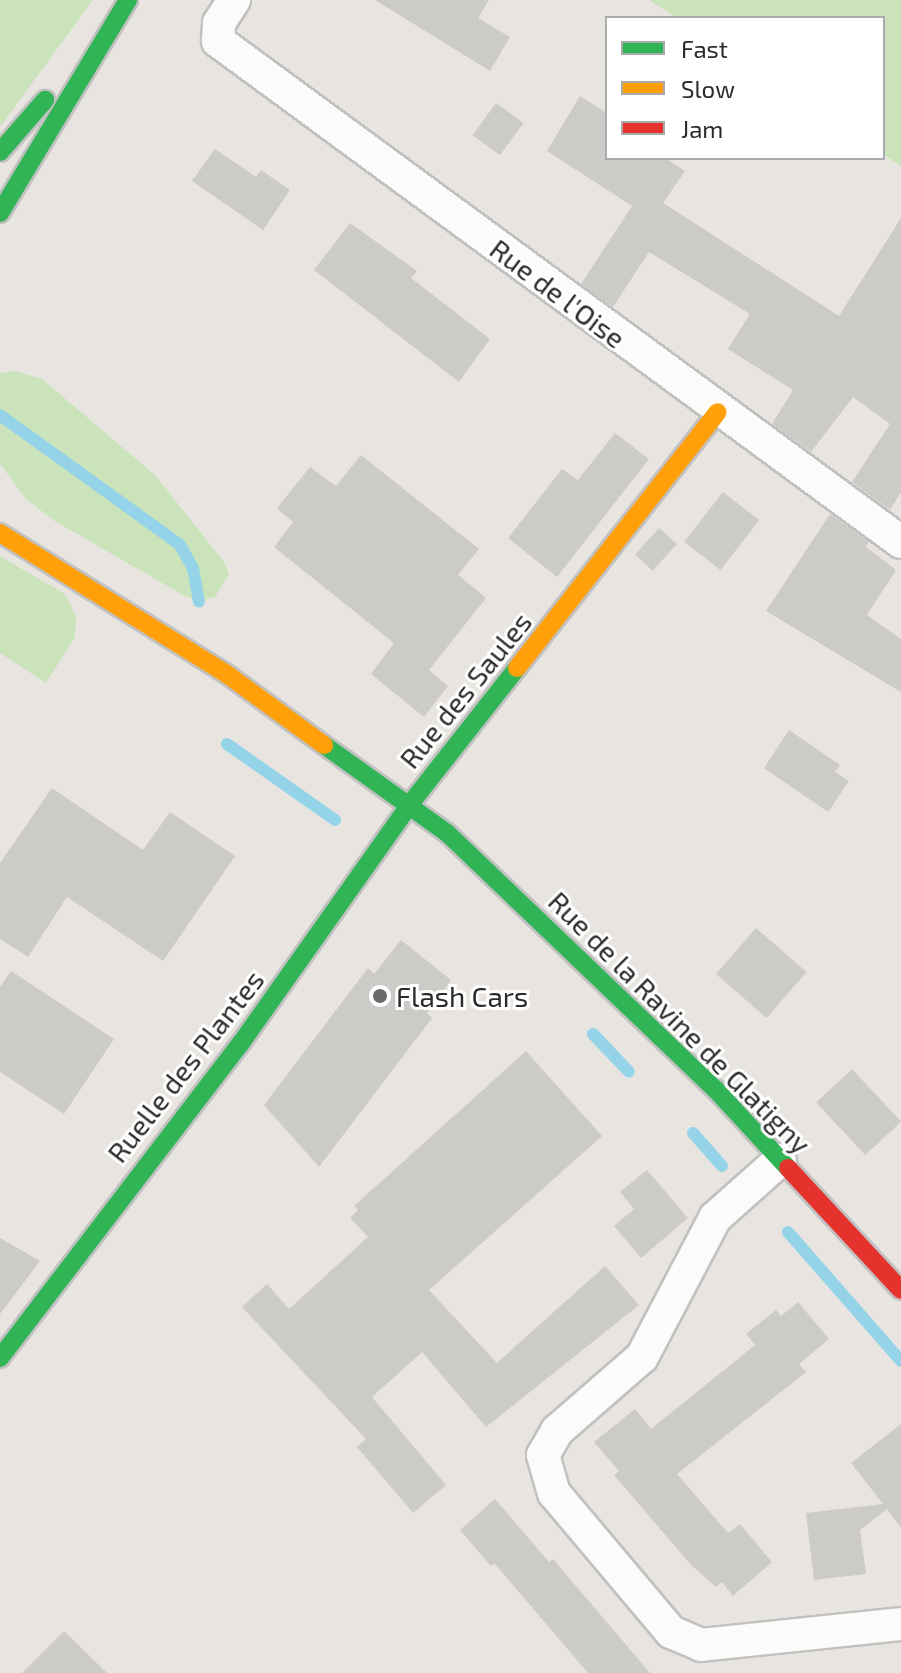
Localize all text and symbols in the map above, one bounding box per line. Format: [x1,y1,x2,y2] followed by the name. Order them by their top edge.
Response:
[605,16,885,160] legend
[681,34,728,63] text: Fast
[681,74,735,103] text: Slow
[681,114,723,143] text: Jam
[484,231,632,355] street label: Rue de l'Oise
[392,605,538,775] street label: Rue des Saules
[542,884,818,1160] street label: Rue de la Ravine de Glatigny
[100,963,270,1169] street label: Ruelle des Plantes
[396,979,528,1013] place label: Flash Cars
[371,987,389,1005] marker: Flash Cars

